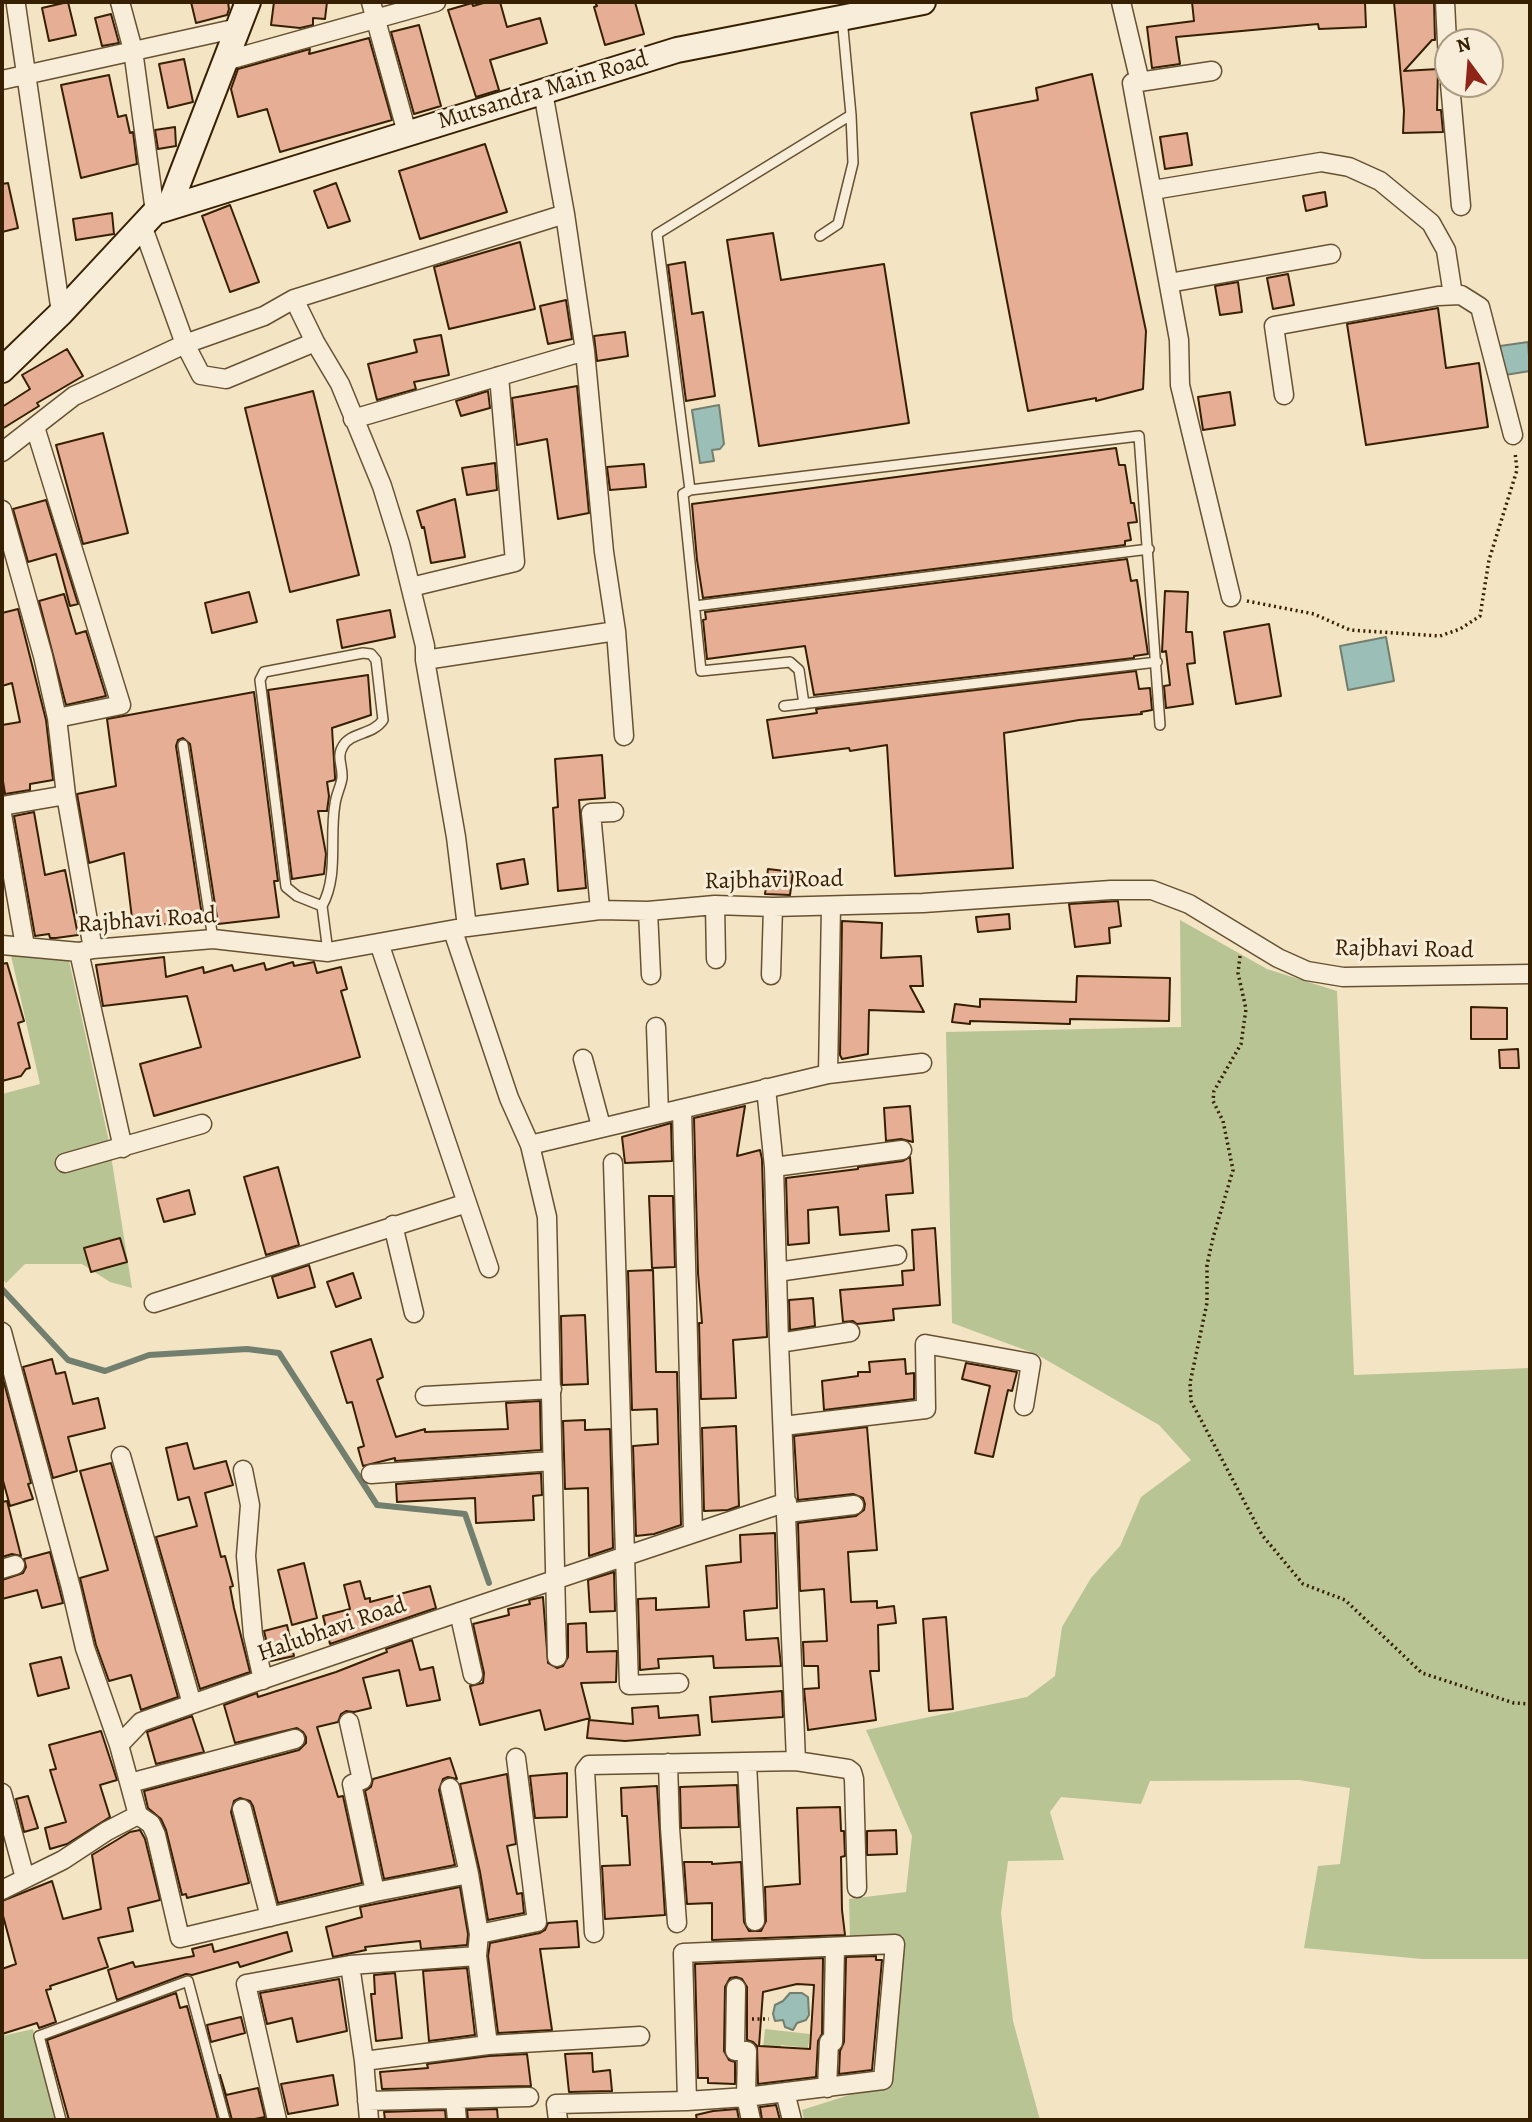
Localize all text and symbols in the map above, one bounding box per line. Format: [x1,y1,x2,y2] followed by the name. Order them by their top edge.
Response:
[1434,28,1504,98] north arrow
[1454,30,1474,59] text: N
[434,45,652,137] street label: Mutsandra Main Road
[704,865,844,897] street label: Rajbhavi Road
[77,902,217,940] street label: Rajbhavi Road
[1334,934,1474,966] street label: Rajbhavi Road
[254,1591,410,1669] street label: Halubhavi Road

